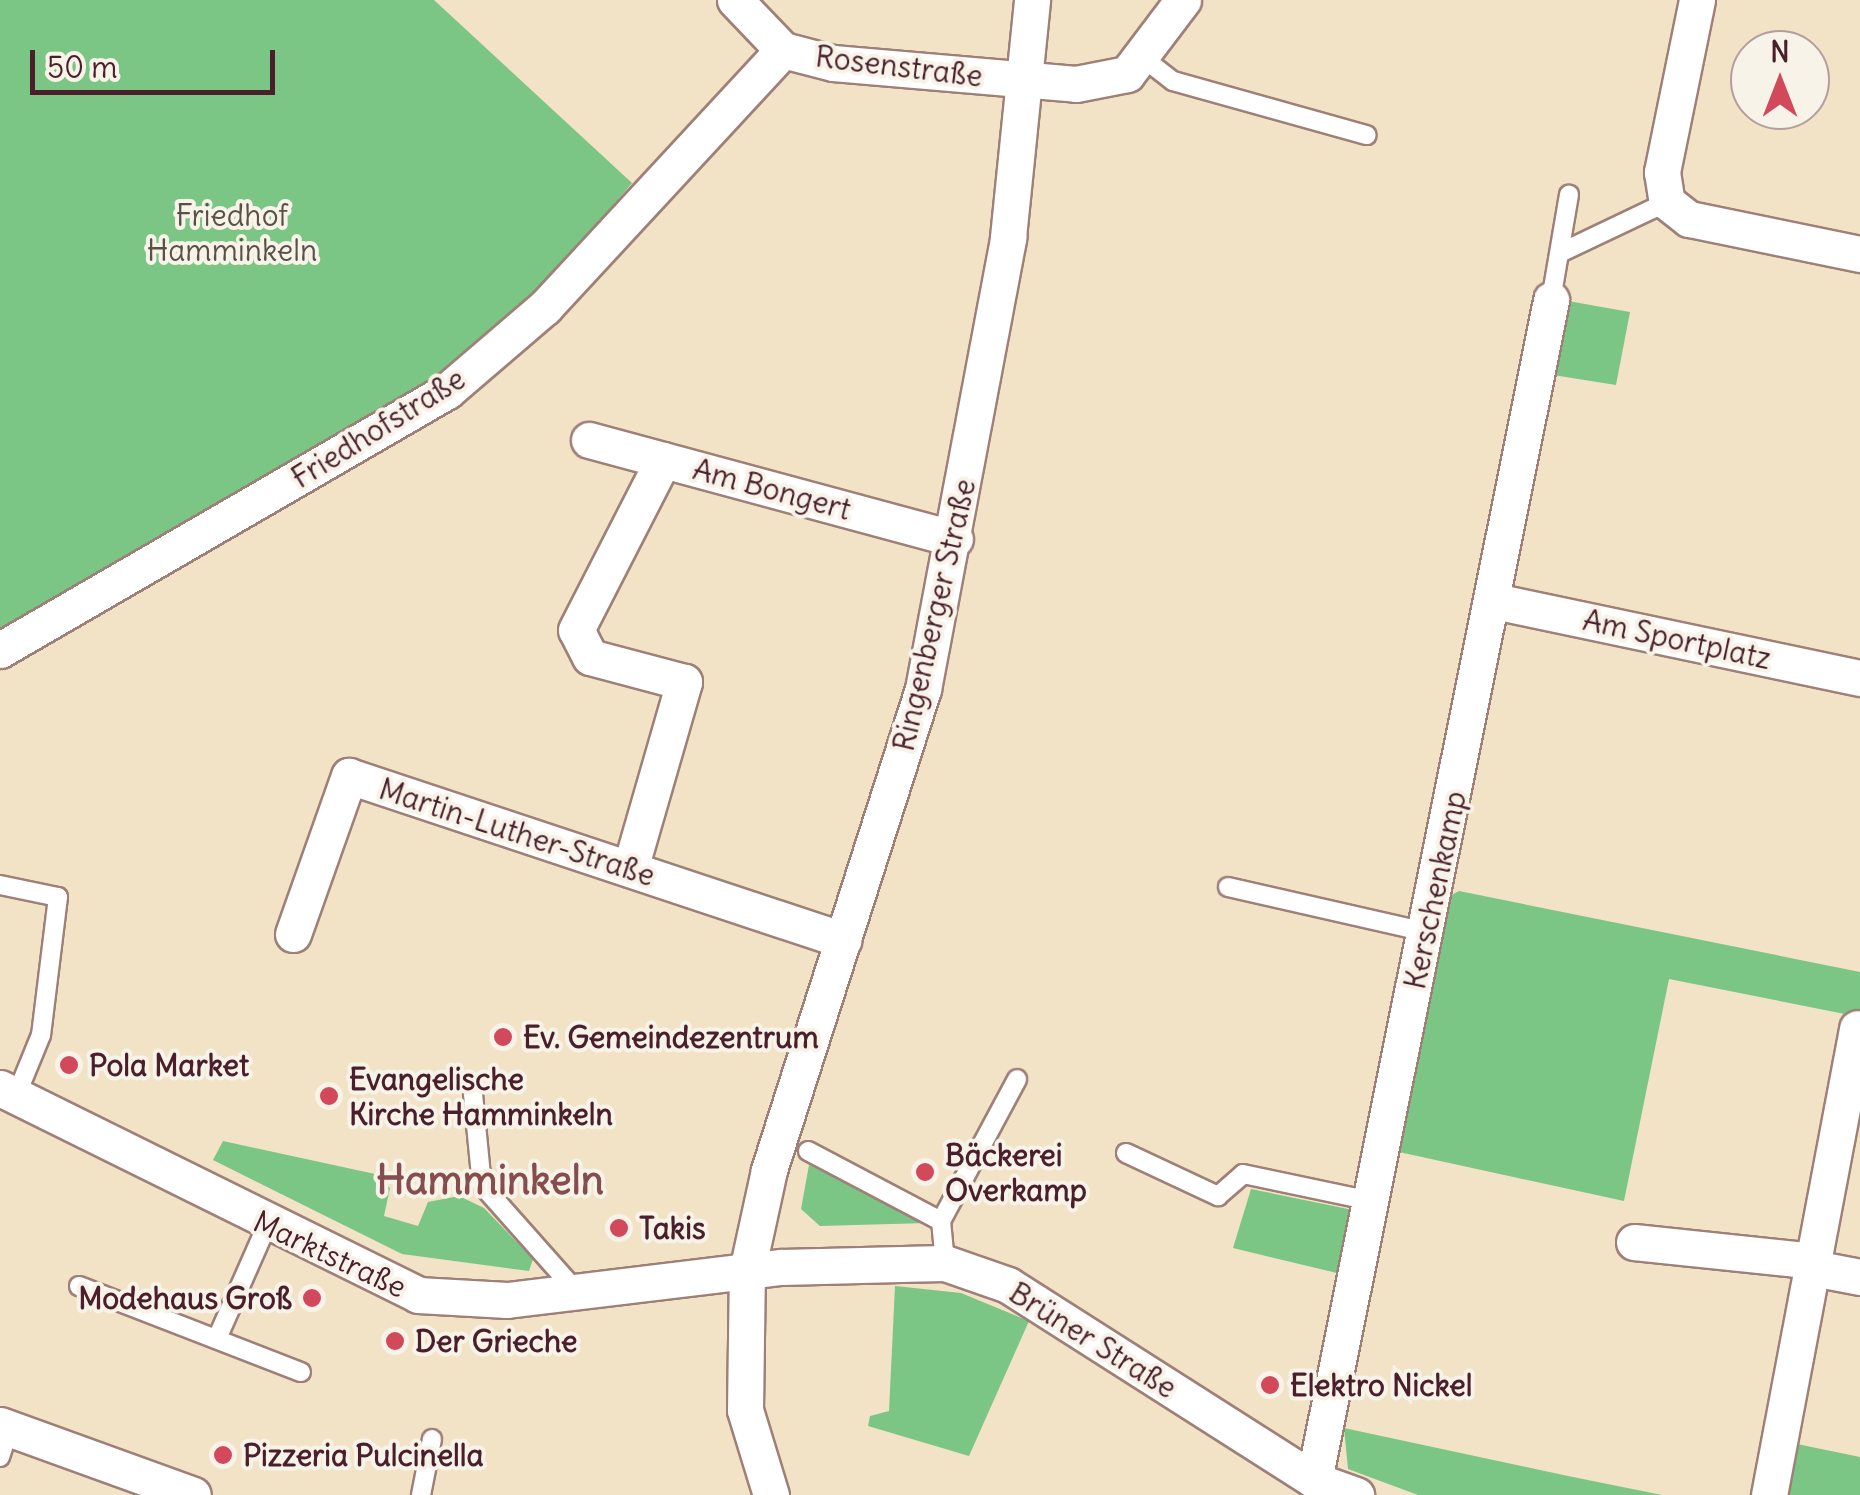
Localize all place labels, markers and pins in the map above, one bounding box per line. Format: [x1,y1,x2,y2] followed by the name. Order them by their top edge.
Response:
[523,1019,819,1055] place label: Ev. Gemeindezentrum
[492,1026,514,1048] marker: Ev. Gemeindezentrum
[89,1047,249,1083] place label: Pola Market
[58,1054,80,1076] marker: Pola Market
[349,1061,613,1132] place label: Evangelische Kirche Hamminkeln
[318,1085,340,1107] marker: Evangelische Kirche Hamminkeln
[945,1137,1087,1208] place label: Bäckerei Overkamp
[914,1161,936,1183] marker: Bäckerei Overkamp
[639,1210,706,1246] place label: Takis
[608,1217,630,1239] marker: Takis
[78,1280,292,1316] place label: Modehaus Groß
[301,1287,323,1309] marker: Modehaus Groß
[415,1323,577,1359] place label: Der Grieche
[384,1330,406,1352] marker: Der Grieche
[1290,1367,1472,1403] place label: Elektro Nickel
[1259,1374,1281,1396] marker: Elektro Nickel
[243,1437,484,1473] place label: Pizzeria Pulcinella
[212,1444,234,1466] marker: Pizzeria Pulcinella

